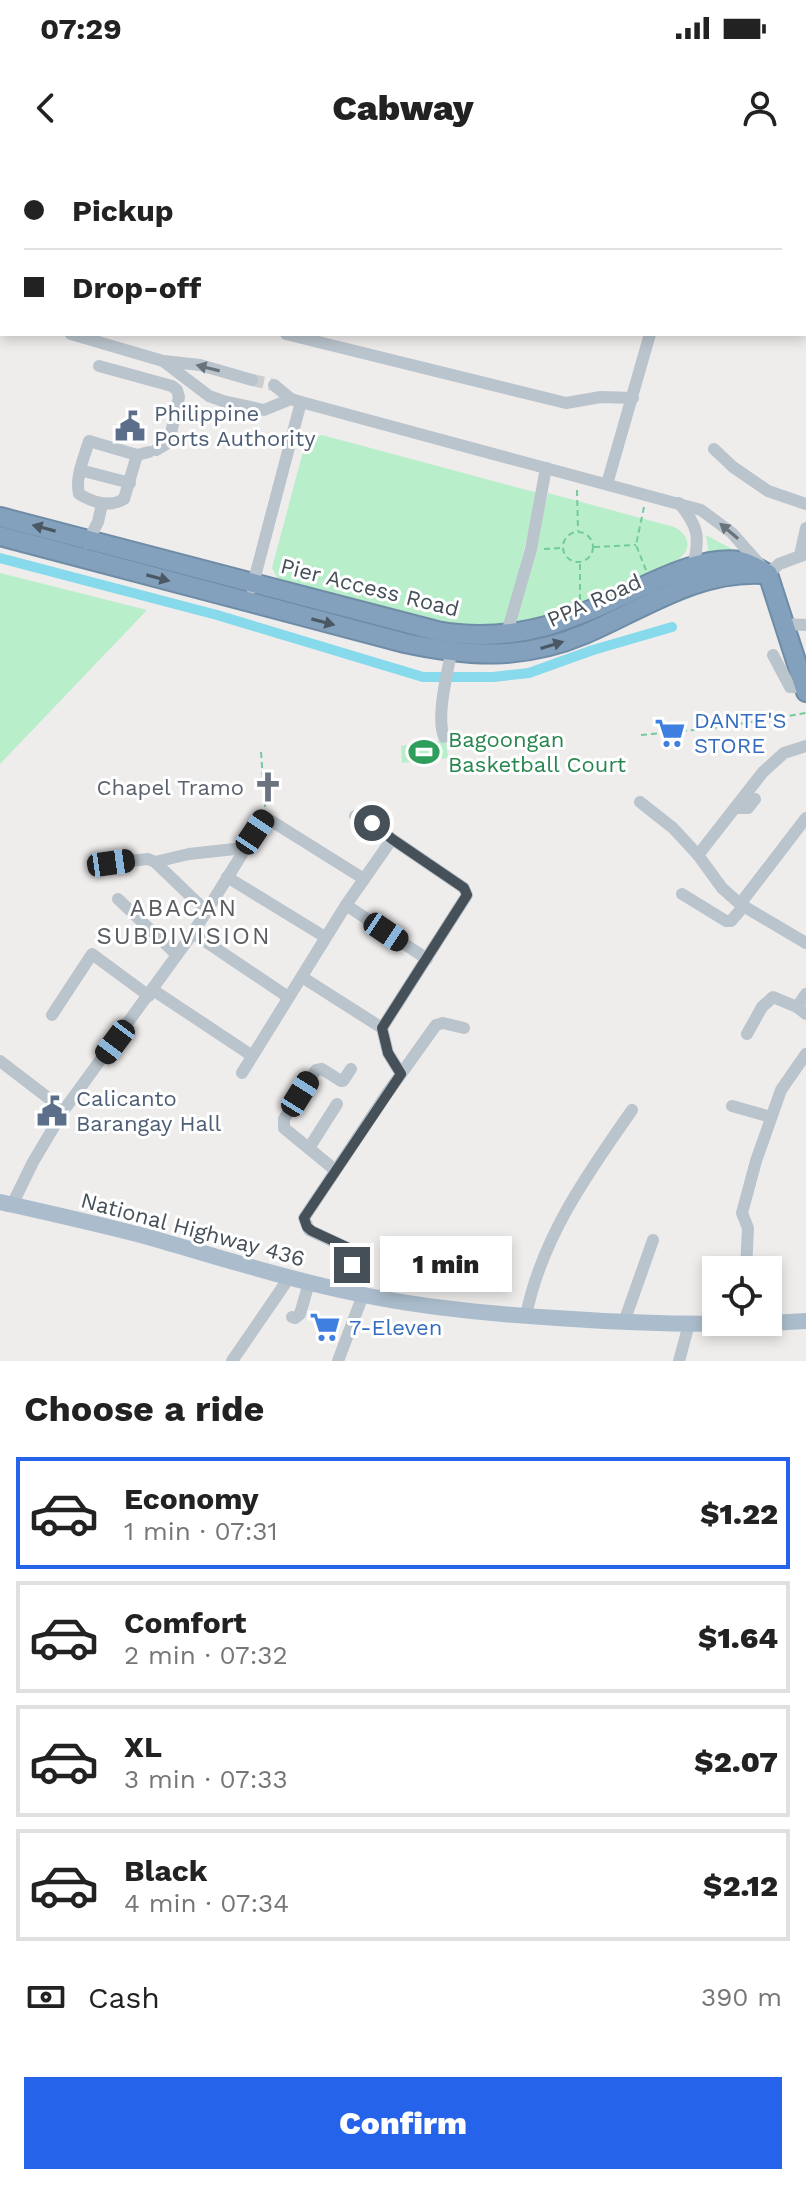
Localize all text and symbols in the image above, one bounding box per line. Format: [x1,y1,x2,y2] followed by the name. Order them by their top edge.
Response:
[40,11,122,46] text: 07:29
[24,86,68,130] icon: back
[738,86,782,130] icon: person
[332,87,474,129] text: Cabway
[72,193,174,228] text: Pickup
[72,270,201,305] text: Drop-off
[196,361,221,373] one-way arrow
[154,401,316,451] place label: Philippine Ports Authority
[113,409,147,443] public building icon: Philippine Ports Authority
[31,522,56,534] one-way arrow
[719,523,739,540] one-way arrow
[278,553,462,622] street label: Pier Access Road
[543,569,645,632] street label: PPA Road
[145,572,170,584] one-way arrow
[311,616,336,628] one-way arrow
[540,638,564,651] one-way arrow
[694,708,787,758] place label: DANTE'S STORE
[653,716,687,750] supermarket icon: DANTE'S STORE
[448,727,626,777] place label: Bagoongan Basketball Court
[407,735,441,769] sports icon: Bagoongan Basketball Court
[251,770,285,804] church icon: Chapel Tramo
[96,775,244,800] place label: Chapel Tramo
[232,805,278,859] car
[354,805,390,841] route start
[86,848,136,878] car
[96,894,272,950] district label: ABACAN SUBDIVISION
[359,909,413,955] car
[91,1016,139,1068] car
[277,1067,323,1121] car
[76,1086,222,1136] place label: Calicanto Barangay Hall
[35,1094,69,1128] public building icon: Calicanto Barangay Hall
[78,1188,308,1271] street label: National Highway 436
[380,1237,512,1293] callout: 1 min
[334,1247,370,1283] route end
[413,1249,479,1279] text: 1 min
[702,1256,782,1336] map controls
[702,1256,782,1336] button: locate
[308,1310,342,1344] supermarket icon: 7-Eleven
[349,1315,442,1340] place label: 7-Eleven
[24,1388,264,1430] text: Choose a ride
[28,1477,100,1549] icon: car
[124,1481,259,1516] text: Economy
[700,1496,778,1531] text: $1.22
[124,1516,278,1546] text: 1 min · 07:31
[28,1601,100,1673] icon: car
[124,1605,246,1640] text: Comfort
[698,1620,778,1655] text: $1.64
[124,1640,288,1670] text: 2 min · 07:32
[28,1725,100,1797] icon: car
[124,1729,162,1764] text: XL
[694,1744,778,1779] text: $2.07
[124,1764,288,1794] text: 3 min · 07:33
[28,1849,100,1921] icon: car
[124,1853,208,1888] text: Black
[703,1868,778,1903] text: $2.12
[124,1888,289,1918] text: 4 min · 07:34
[24,1975,68,2019] icon: cash
[88,1980,160,2015] text: Cash
[701,1982,782,2012] text: 390 m
[24,2077,782,2169] button: Confirm

